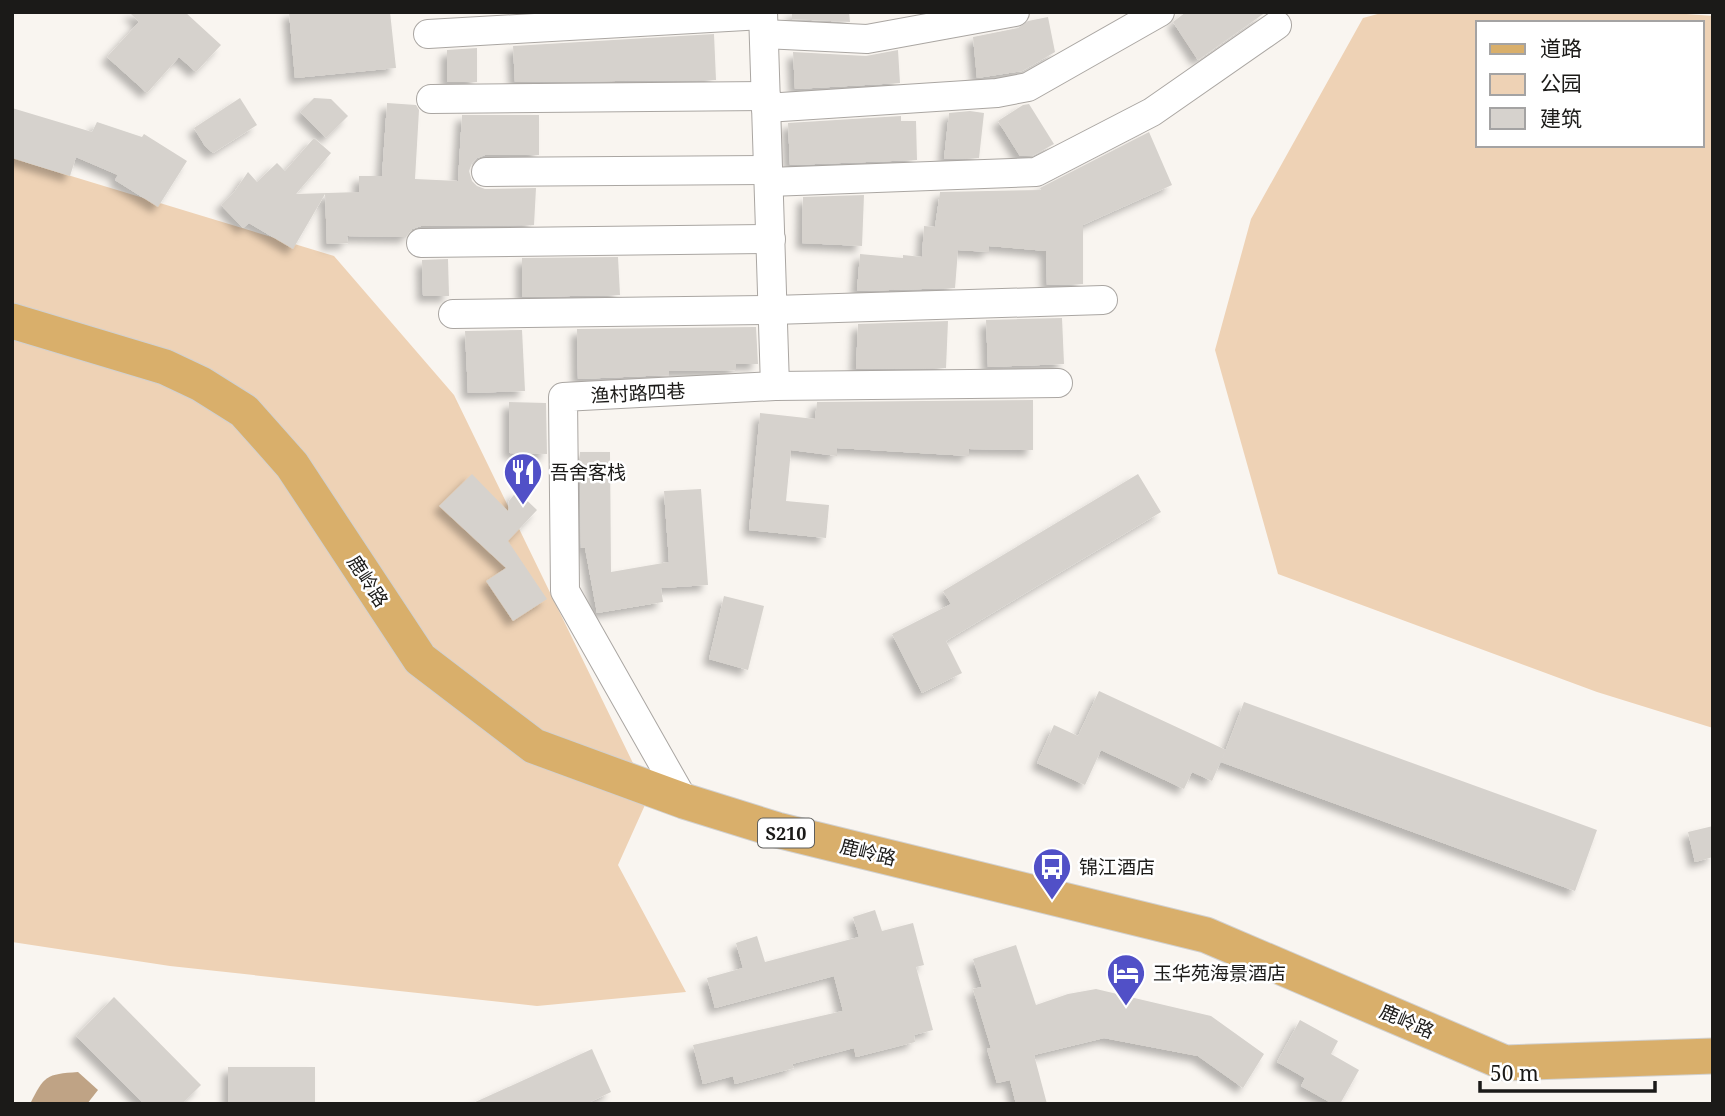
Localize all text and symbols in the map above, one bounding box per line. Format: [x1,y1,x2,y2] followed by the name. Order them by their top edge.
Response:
[1476,21,1704,147] legend
[1540,34,1582,62] text: 道路
[1540,69,1582,97] text: 公园
[1540,104,1582,132] text: 建筑
[590,378,686,408] street label: 渔村路四巷
[502,451,544,506] restaurant icon: 吾舍客栈
[550,459,626,485] place label: 吾舍客栈
[342,550,394,612] street label: 鹿岭路
[758,818,814,848] road number: S210
[837,832,899,872] street label: 鹿岭路
[1031,846,1073,901] bus stop icon: 锦江酒店
[1079,854,1155,880] place label: 锦江酒店
[1105,952,1147,1007] hotel icon: 玉华苑海景酒店
[1153,960,1286,986] place label: 玉华苑海景酒店
[1376,998,1438,1044] street label: 鹿岭路
[1480,1050,1655,1094] scale bar
[1490,1059,1539,1087] text: 50 m

